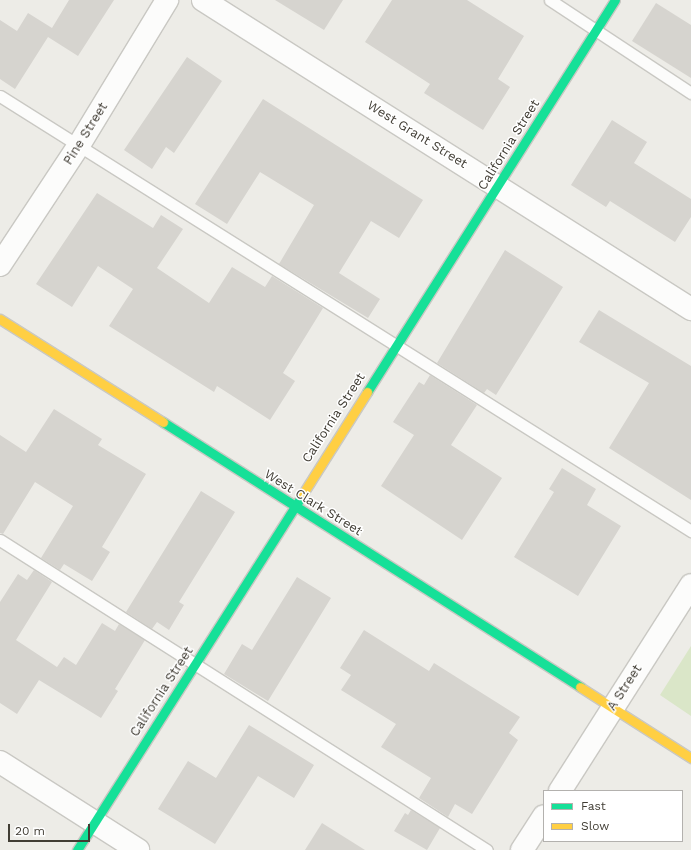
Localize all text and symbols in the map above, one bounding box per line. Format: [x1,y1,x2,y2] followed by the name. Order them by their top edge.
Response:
[475,97,543,193] street label: California Street
[364,98,470,172] street label: West Grant Street
[61,100,111,168] street label: Pine Street
[299,370,369,466] street label: California Street
[261,467,365,539] street label: West Clark Street
[127,644,197,740] street label: California Street
[604,662,646,714] street label: A Street
[543,790,683,842] legend
[581,799,606,813] text: Fast
[10,816,92,842] scale bar
[581,819,609,833] text: Slow
[15,824,45,838] text: 20 m

